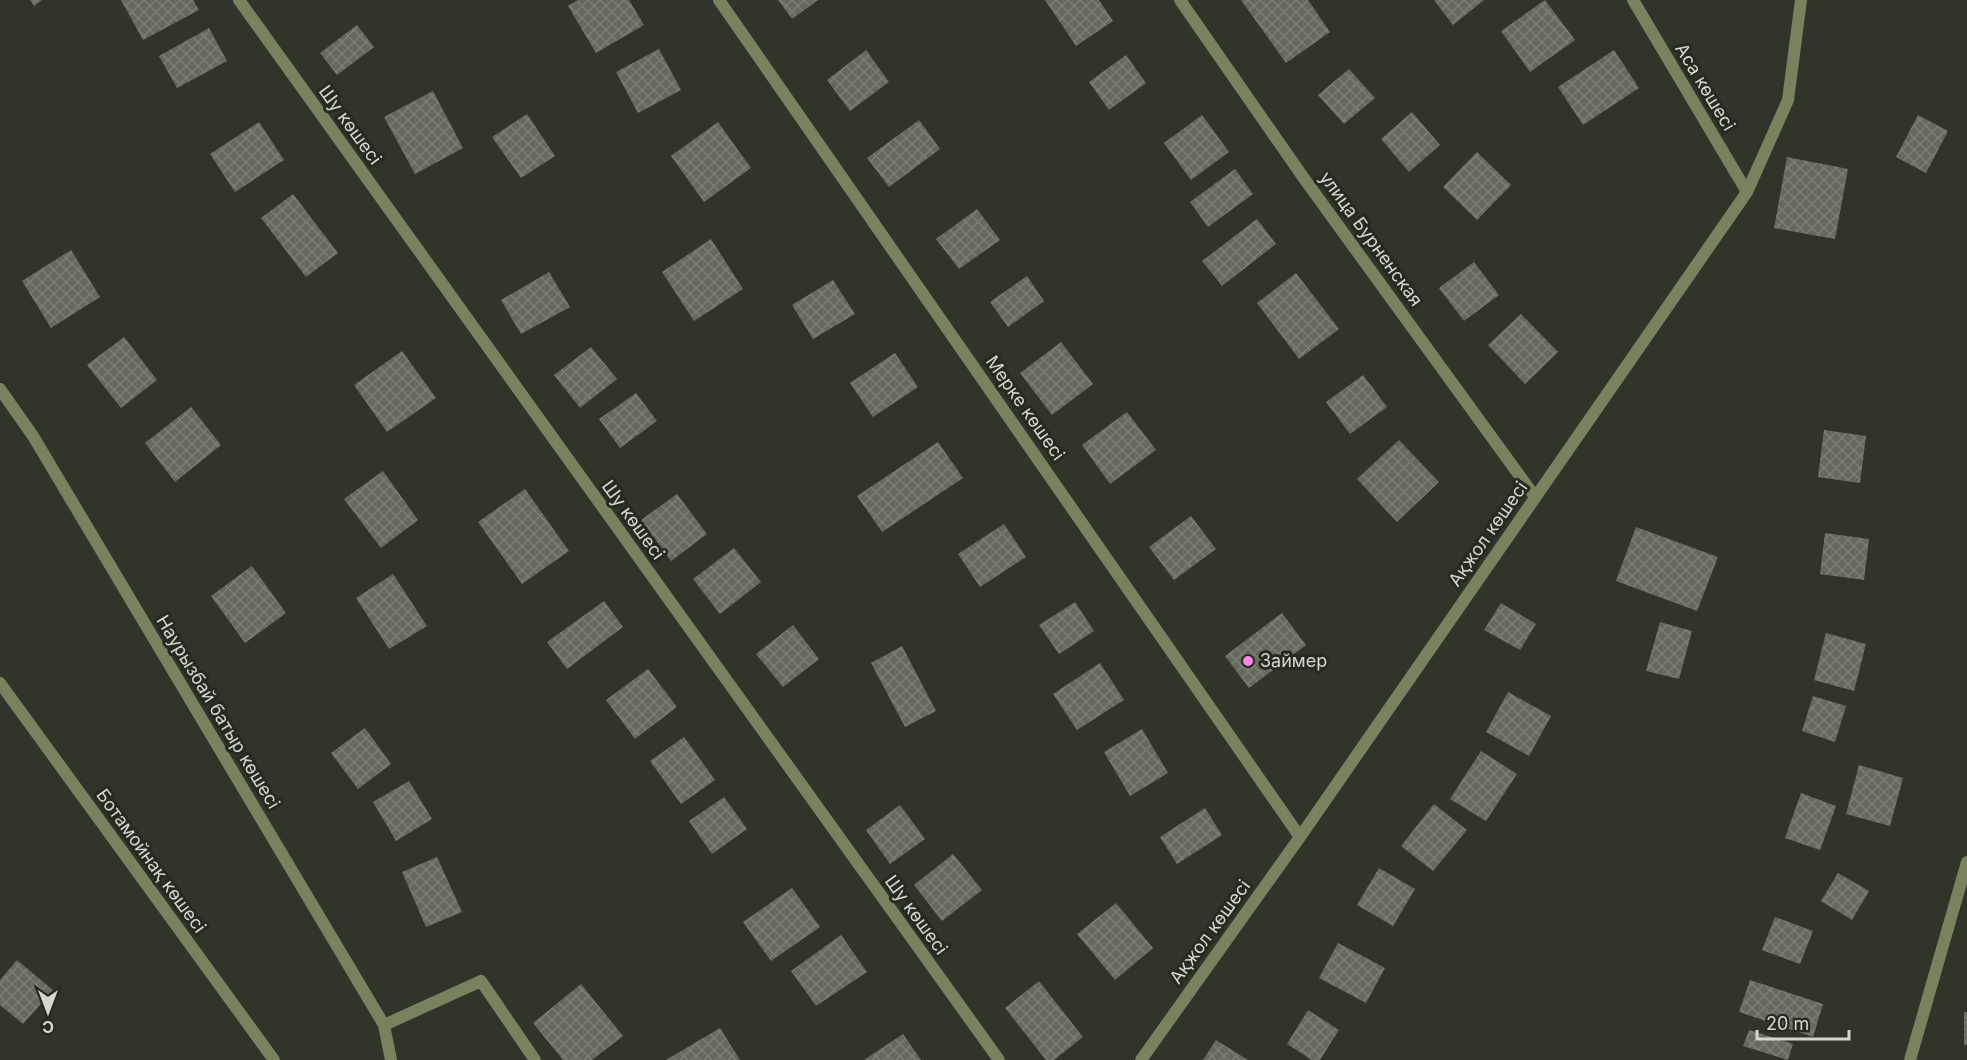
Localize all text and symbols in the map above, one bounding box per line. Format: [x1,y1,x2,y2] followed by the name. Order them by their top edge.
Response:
[1671,39,1740,134] street label: Аса көшесі
[315,81,386,168] street label: Шу көшесі
[1316,167,1427,310] street label: улица Бурненская
[982,351,1069,464] street label: Мерке көшесі
[598,476,669,563] street label: Шу көшесі
[1444,477,1531,590] street label: Ақжол көшесі
[152,611,285,812] street label: Наурызбай батыр көшесі
[1260,650,1327,671] place label: Займер
[1241,654,1255,668] marker: Займер
[92,785,211,937] street label: Ботамойнақ көшесі
[881,871,952,958] street label: Шу көшесі
[1165,876,1254,988] street label: Ақжол көшесі
[18,982,78,1042] north arrow
[1757,1003,1848,1041] scale bar
[1766,1013,1809,1034] text: 20 m
[42,1017,54,1037] text: С

